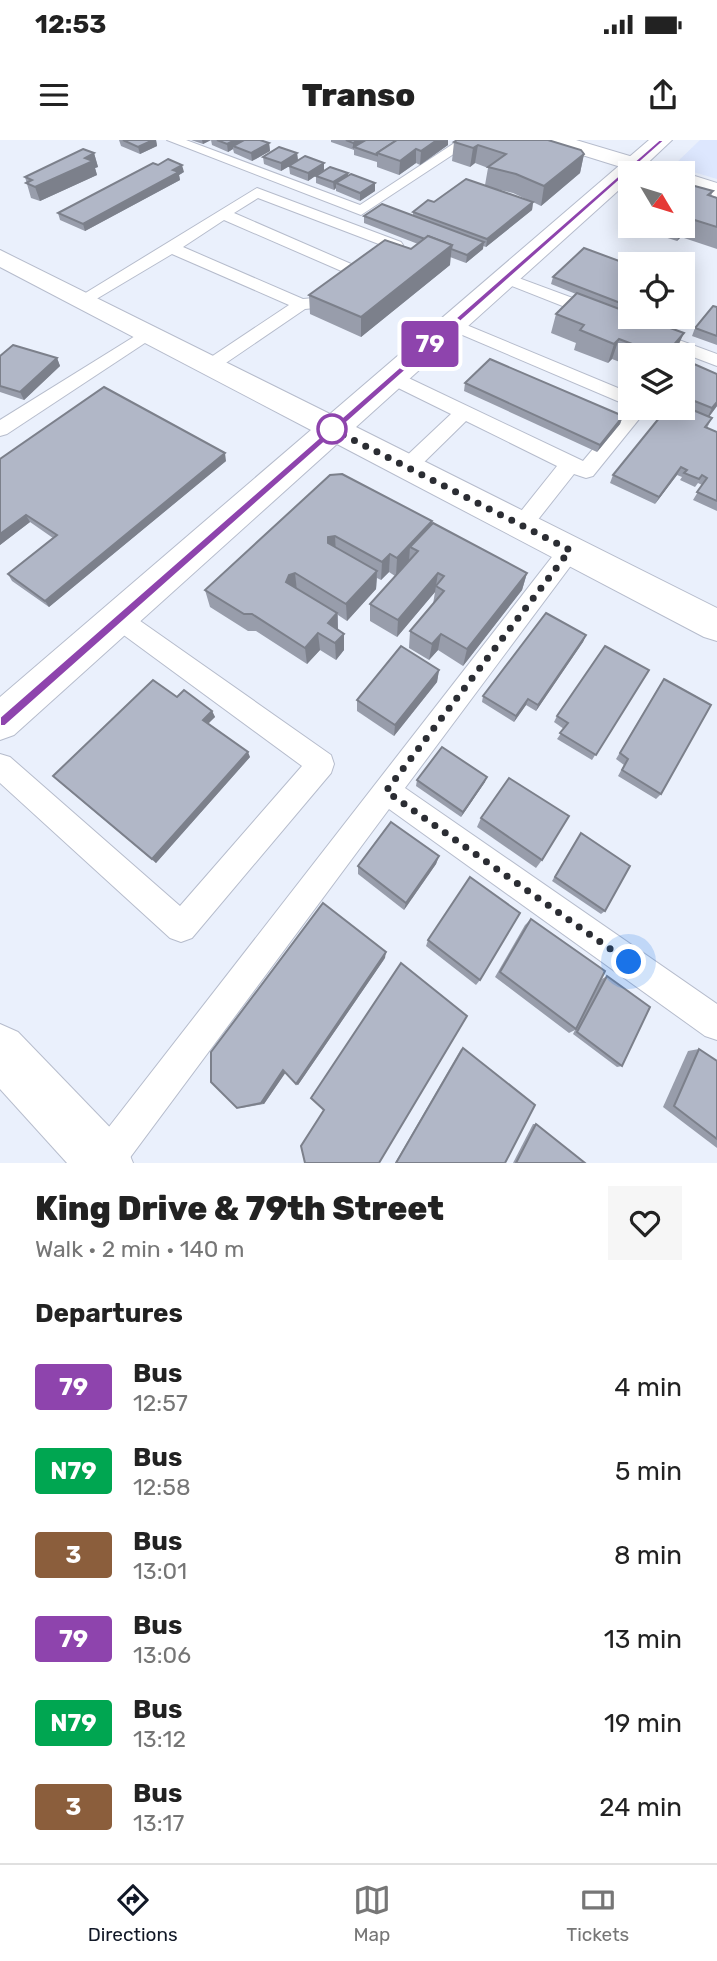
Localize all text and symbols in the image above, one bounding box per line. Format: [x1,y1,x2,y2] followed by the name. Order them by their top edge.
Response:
[35,9,106,40] text: 12:53
[35,76,73,114] icon: menu
[302,76,415,114] text: Transo
[644,76,682,114] icon: share
[618,161,695,238] north arrow
[618,161,695,420] map controls
[618,252,695,329] button: locate
[398,321,462,367] line badge: 79
[415,330,445,358] text: 79
[618,343,695,420] button: layers
[317,414,347,444] unlabelled marker
[611,944,646,979] your location
[608,1186,682,1260] button: heart
[35,1189,444,1228] text: King Drive & 79th Street
[35,1235,244,1263] text: Walk · 2 min · 140 m
[35,1298,183,1329] text: Departures
[133,1358,182,1389] text: Bus
[614,1372,682,1403] text: 4 min
[59,1373,88,1401] text: 79
[133,1389,188,1417] text: 12:57
[133,1442,182,1473] text: Bus
[615,1456,682,1487] text: 5 min
[50,1457,97,1485] text: N79
[133,1473,191,1501] text: 12:58
[133,1526,182,1557] text: Bus
[614,1540,682,1571] text: 8 min
[66,1541,81,1569] text: 3
[133,1557,187,1585] text: 13:01
[133,1610,182,1641] text: Bus
[604,1624,682,1655] text: 13 min
[59,1625,88,1653] text: 79
[133,1641,191,1669] text: 13:06
[133,1694,182,1725] text: Bus
[604,1708,682,1739] text: 19 min
[50,1709,97,1737] text: N79
[133,1725,186,1753] text: 13:12
[133,1778,182,1809] text: Bus
[599,1792,682,1823] text: 24 min
[66,1793,81,1821] text: 3
[133,1809,184,1837] text: 13:17
[88,1881,178,1946] tab: Directions
[353,1881,391,1946] tab: Map
[566,1881,629,1946] tab: Tickets

